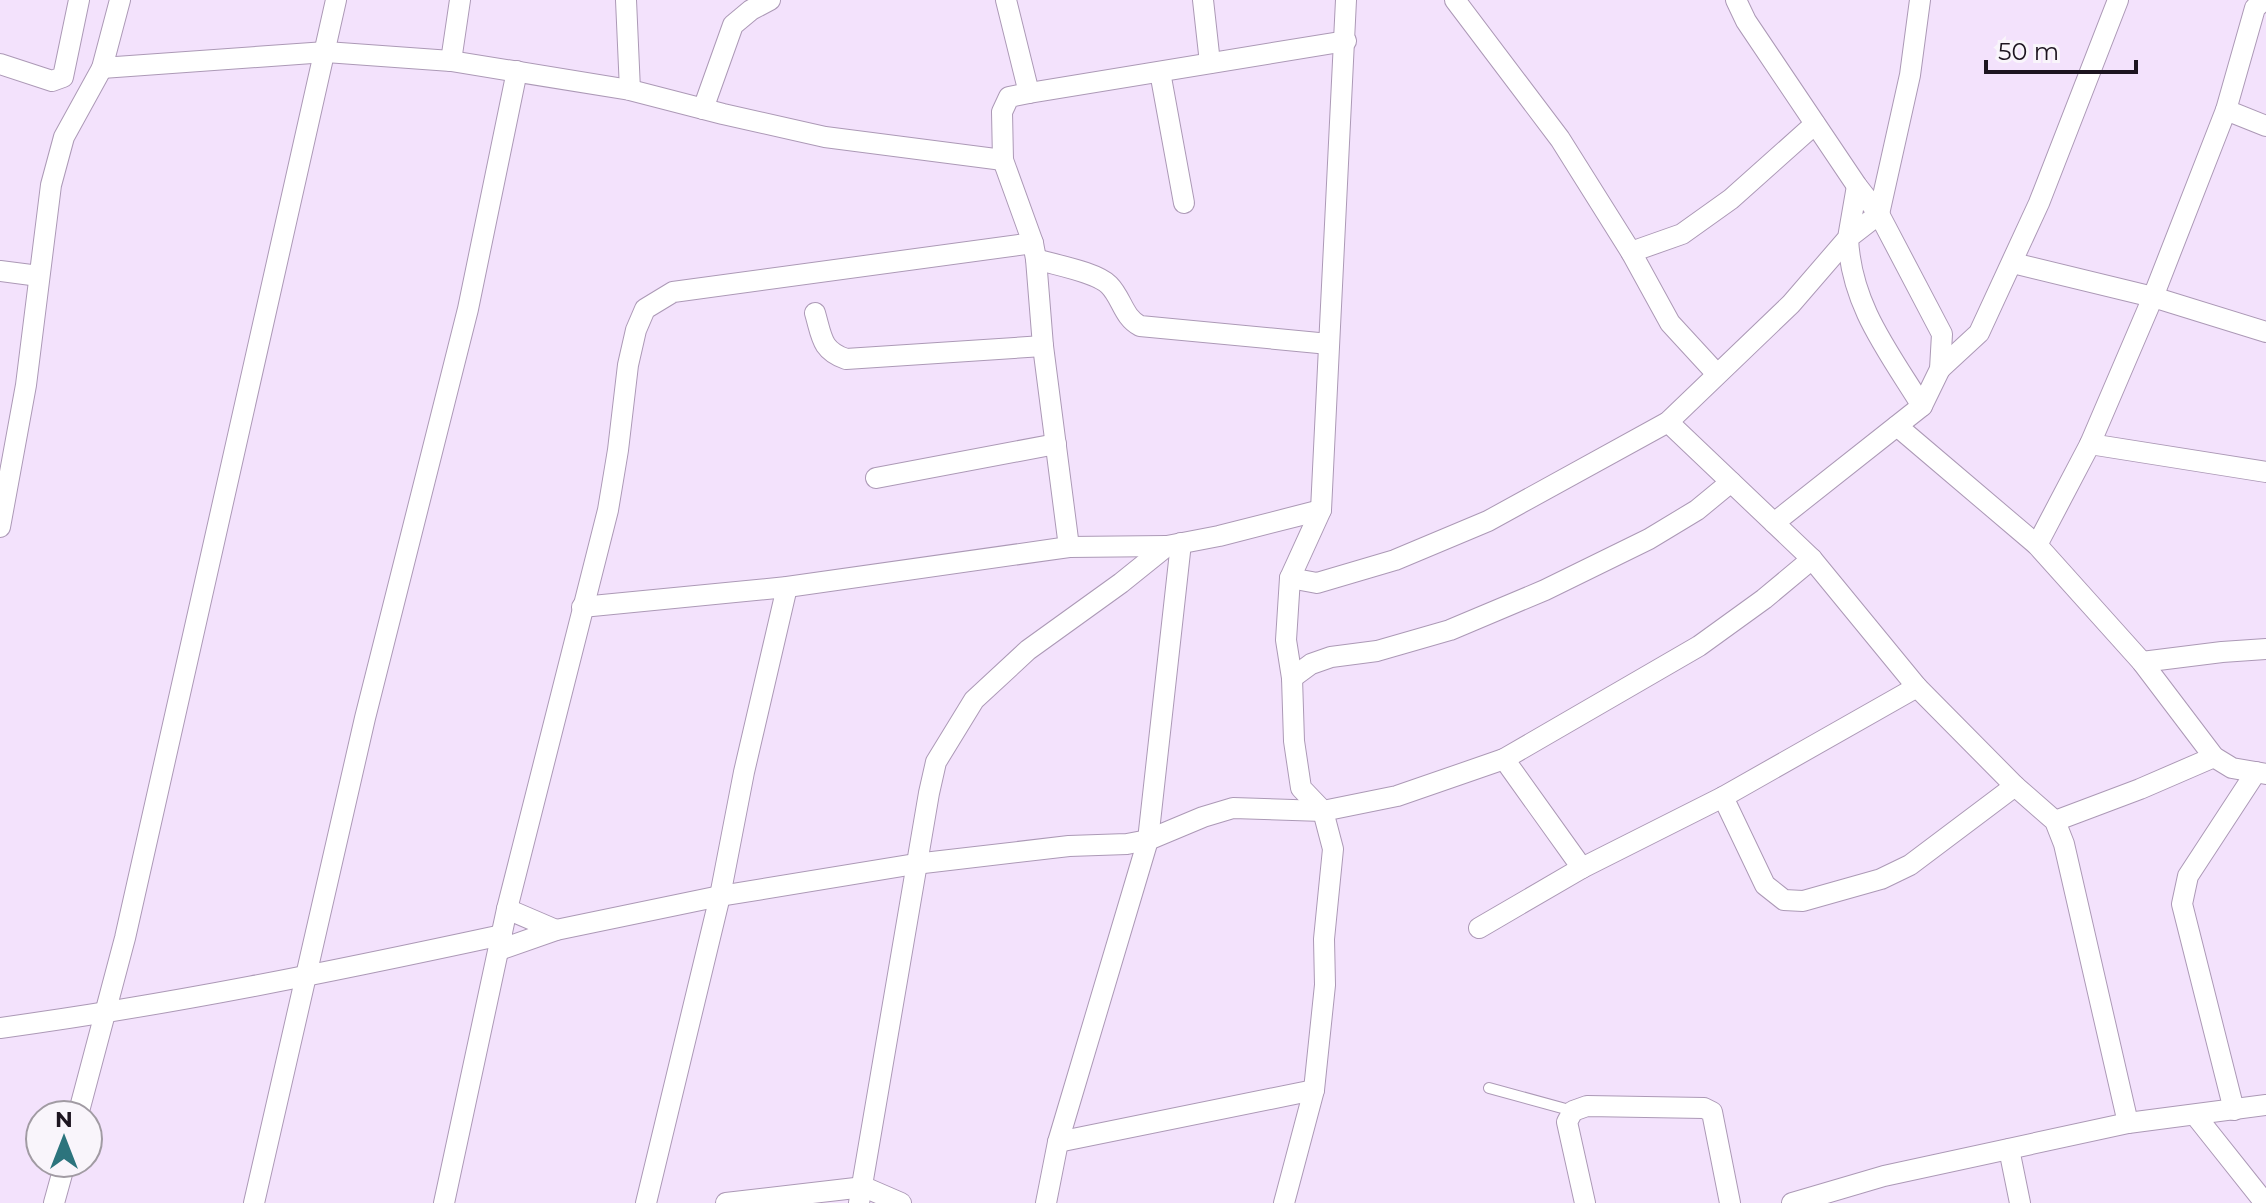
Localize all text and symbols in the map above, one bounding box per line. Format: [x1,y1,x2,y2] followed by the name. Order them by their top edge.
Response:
[1986,24,2136,74] scale bar
[1998,37,2059,66] text: 50 m
[24,1099,104,1179] north arrow
[55,1106,73,1133] text: N

